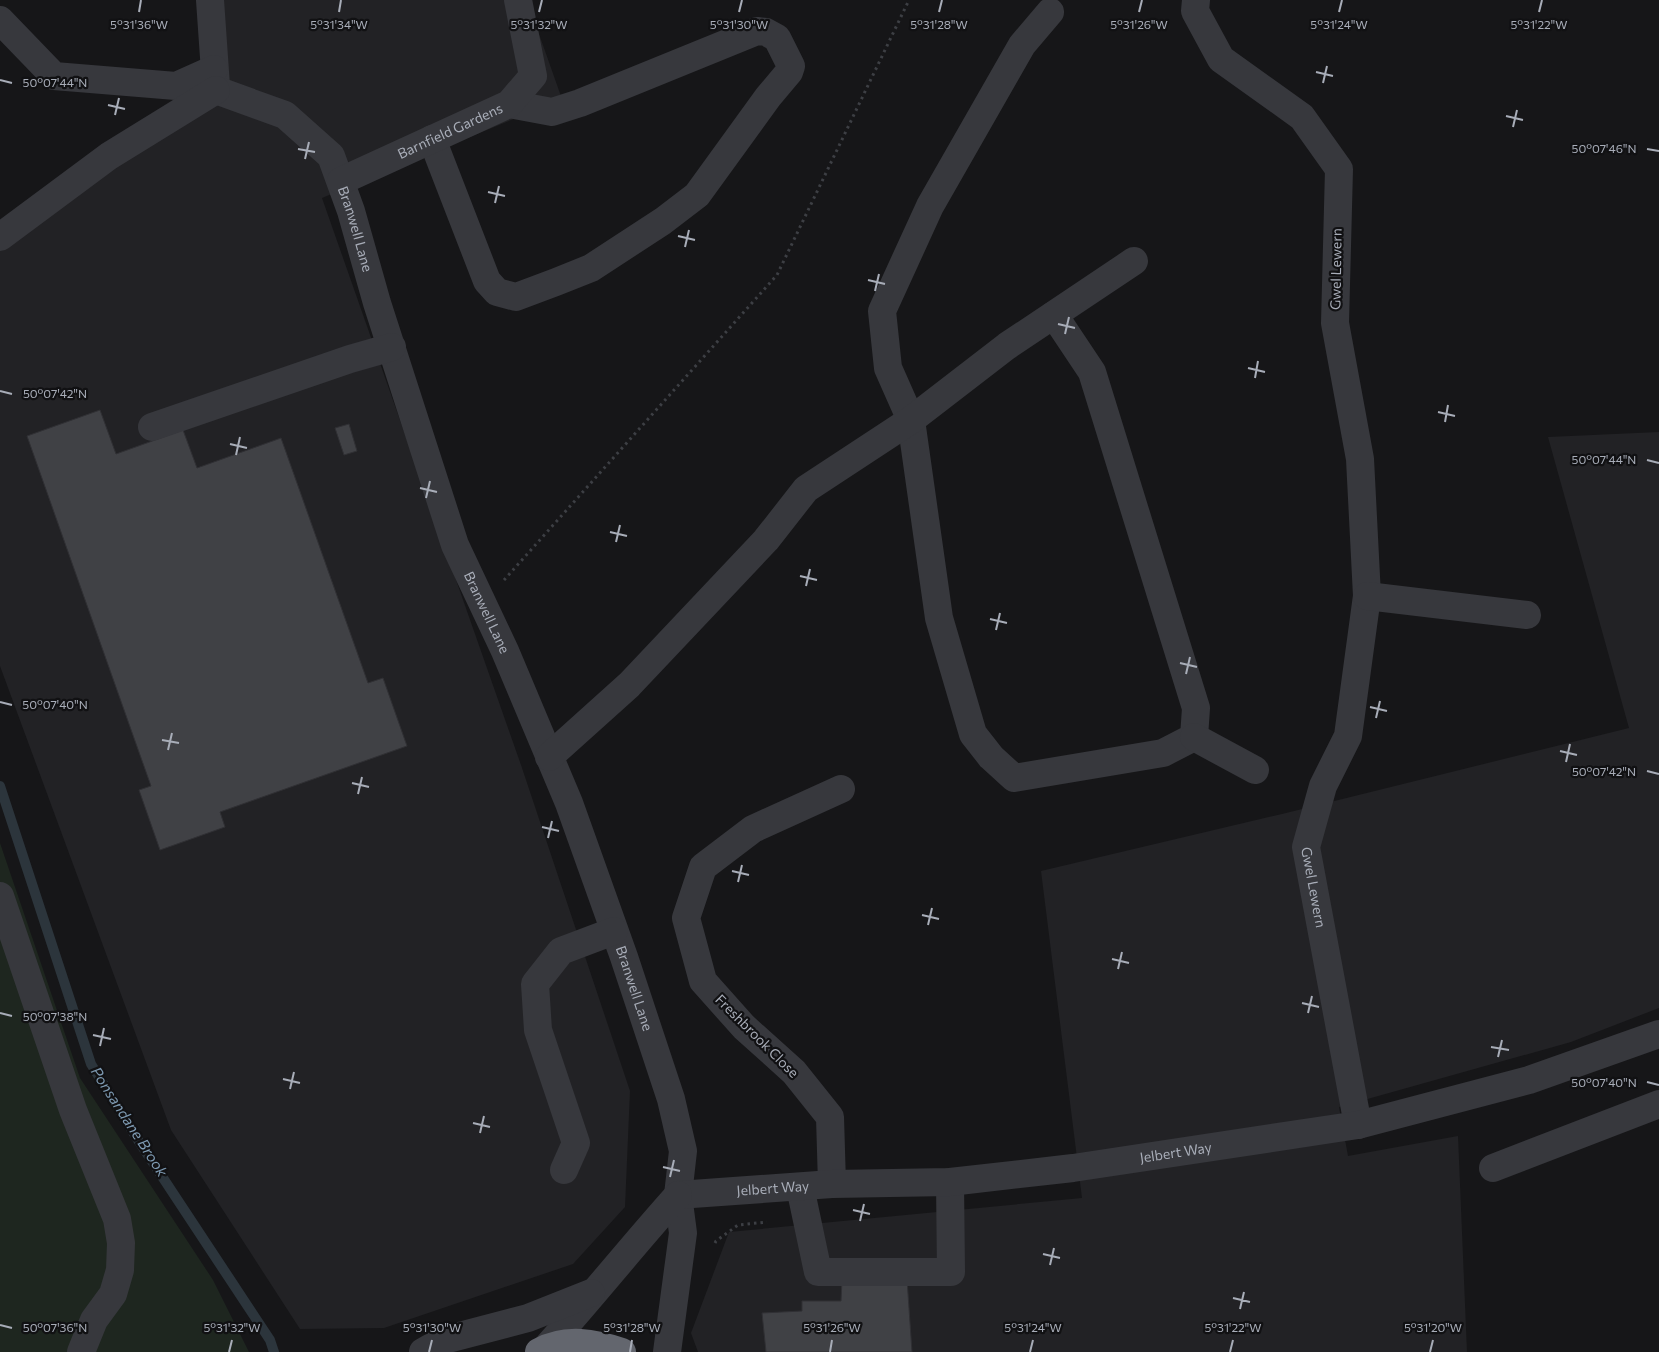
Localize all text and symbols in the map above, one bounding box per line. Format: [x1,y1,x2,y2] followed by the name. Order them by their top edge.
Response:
[110,17,168,31] text: 5°31'36"W
[310,17,368,31] text: 5°31'34"W
[510,17,568,31] text: 5°31'32"W
[710,17,768,31] text: 5°31'30"W
[910,17,968,31] text: 5°31'28"W
[1110,17,1168,31] text: 5°31'26"W
[1310,17,1368,31] text: 5°31'24"W
[1511,17,1567,31] text: 5°31'22"W
[23,75,87,89] text: 50°07'44"N
[395,99,505,162] street label: Barnfield Gardens
[1572,141,1636,155] text: 50°07'46"N
[335,184,377,274] street label: Branwell Lane
[1326,228,1345,310] street label: Gwel Lewern
[23,386,87,400] text: 50°07'42"N
[1572,452,1636,466] text: 50°07'44"N
[461,569,514,656] street label: Branwell Lane
[22,697,88,711] text: 50°07'40"N
[1572,764,1636,778] text: 50°07'42"N
[1298,845,1330,929] street label: Gwel Lewern
[613,943,657,1033] street label: Branwell Lane
[712,990,803,1081] street label: Freshbrook Close
[23,1009,87,1023] text: 50°07'38"N
[88,1063,173,1180] water label: Ponsandane Brook
[1571,1075,1637,1089] text: 50°07'40"N
[1138,1138,1213,1166] street label: Jelbert Way
[736,1177,810,1199] street label: Jelbert Way
[23,1320,87,1334] text: 50°07'36"N
[203,1320,261,1334] text: 5°31'32"W
[403,1320,461,1334] text: 5°31'30"W
[603,1320,661,1334] text: 5°31'28"W
[803,1320,861,1334] text: 5°31'26"W
[1004,1320,1062,1334] text: 5°31'24"W
[1205,1320,1261,1334] text: 5°31'22"W
[1404,1320,1462,1334] text: 5°31'20"W

